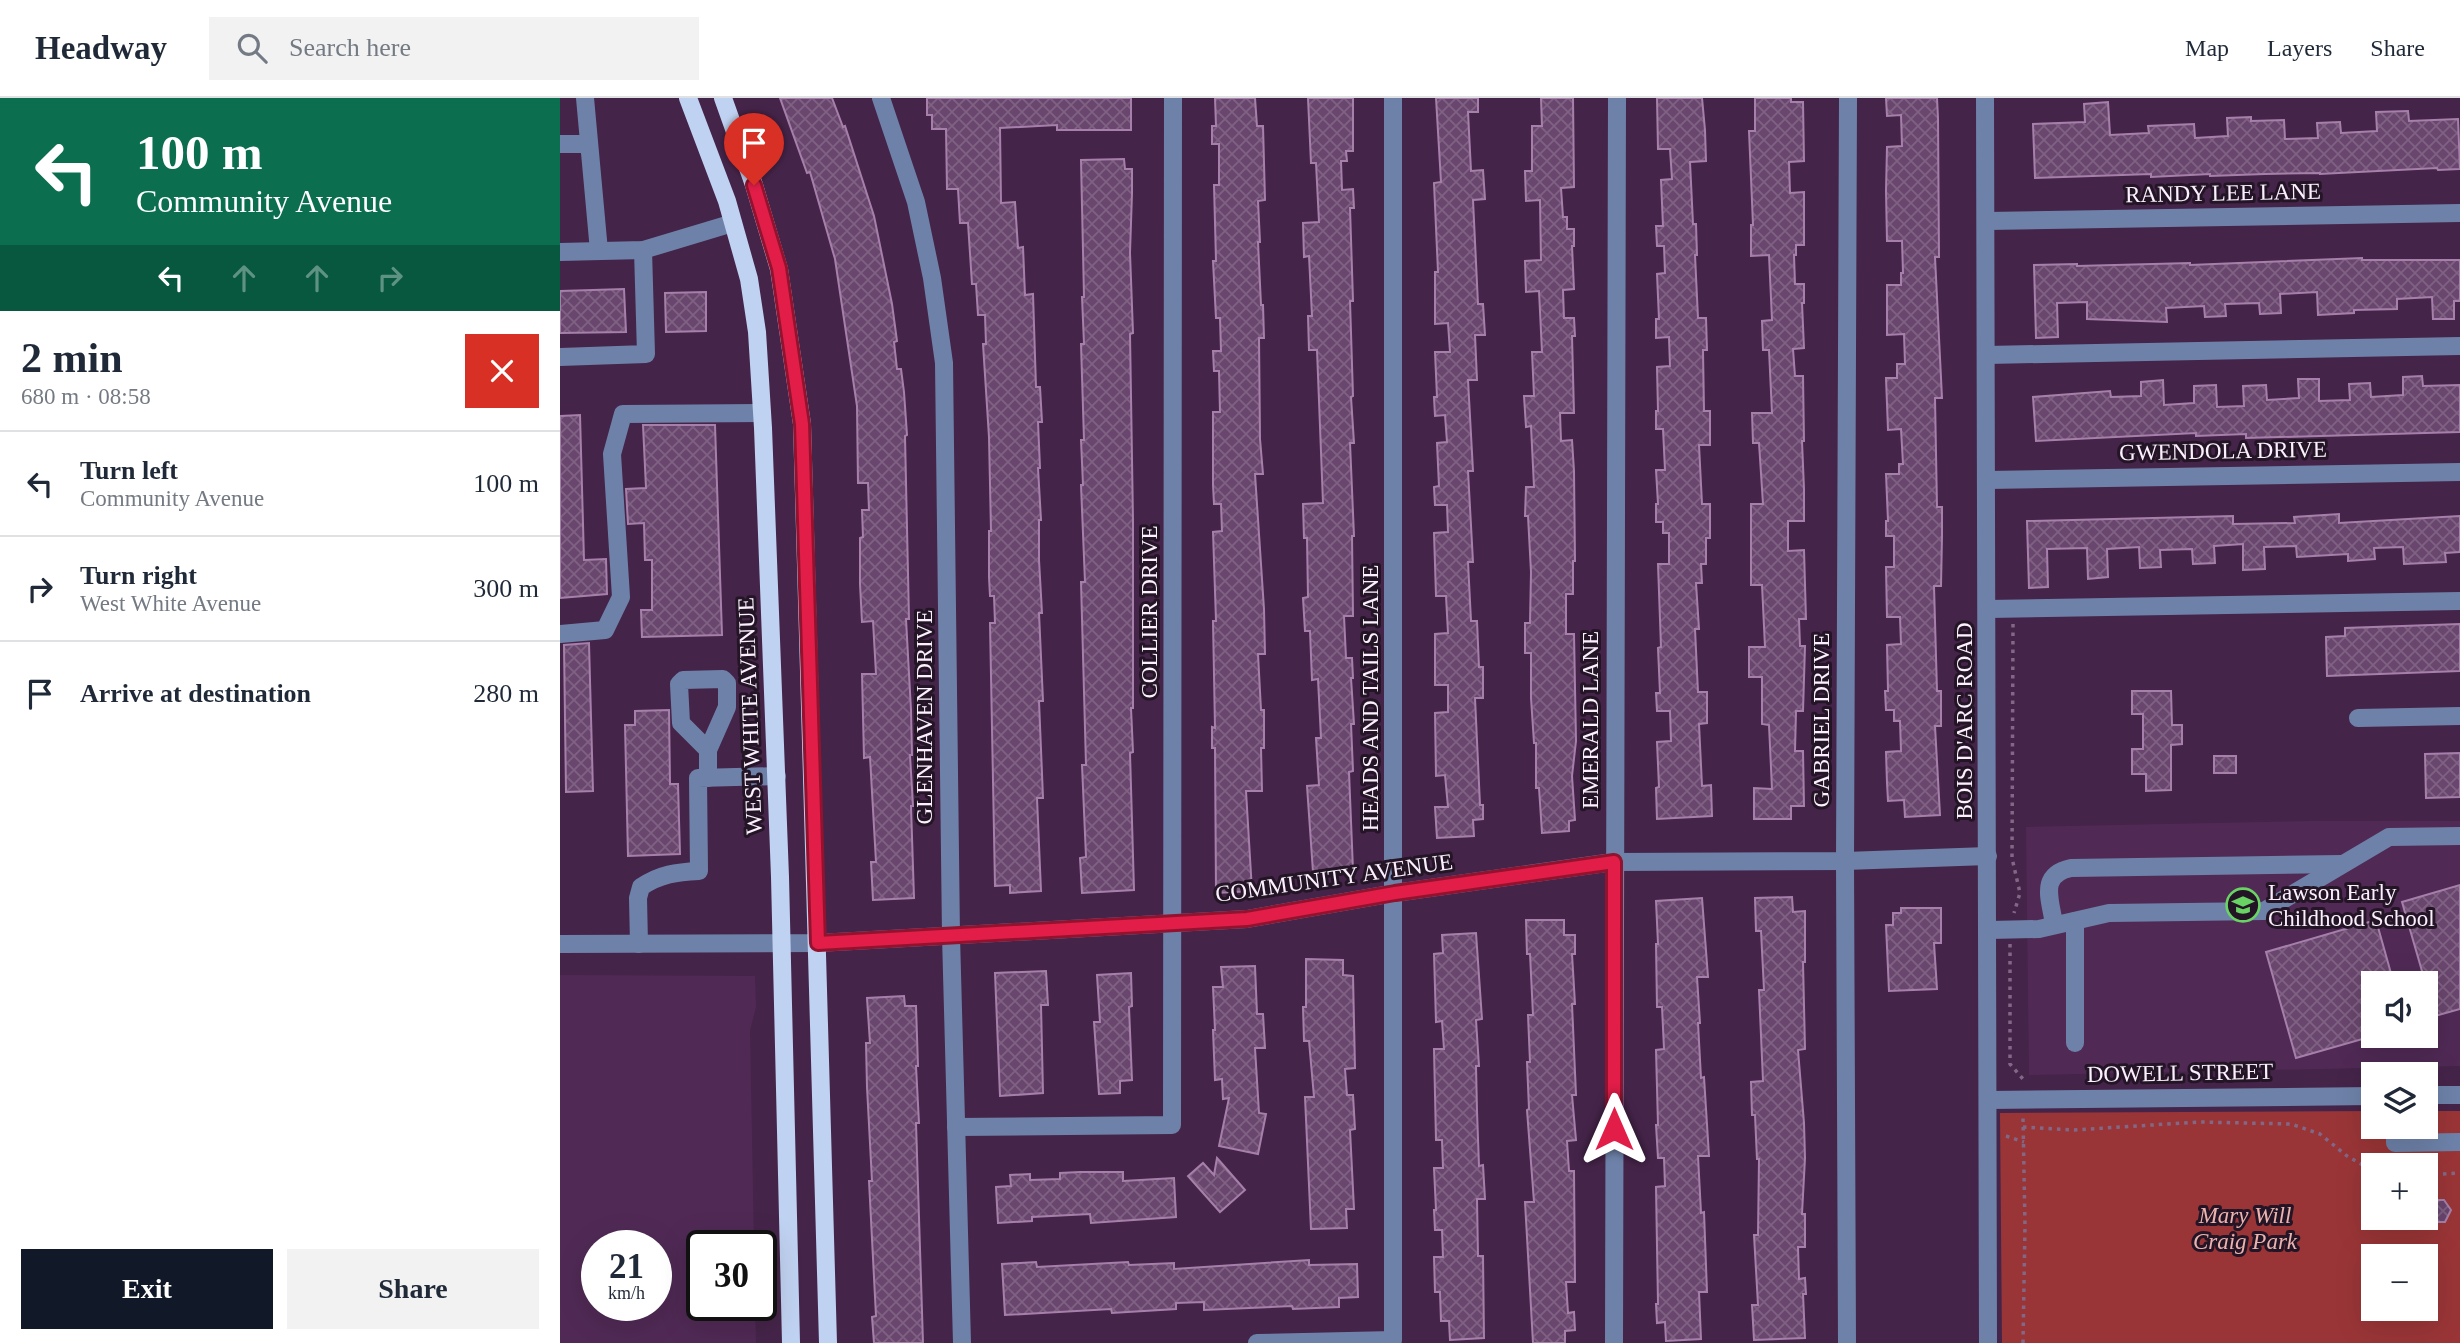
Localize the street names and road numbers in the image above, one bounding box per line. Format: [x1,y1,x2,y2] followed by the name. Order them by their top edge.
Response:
[2125,179,2321,207] street label: RANDY LEE LANE
[2119,437,2327,465] street label: GWENDOLA DRIVE
[1137,525,1162,699] street label: COLLIER DRIVE
[1358,565,1383,831] street label: HEADS AND TAILS LANE
[733,597,767,835] street label: WEST WHITE AVENUE
[912,610,937,824] street label: GLENHAVEN DRIVE
[1952,622,1977,820] street label: BOIS D'ARC ROAD
[1578,631,1603,809] street label: EMERALD LANE
[1809,633,1834,807] street label: GABRIEL DRIVE
[1214,849,1454,907] street label: COMMUNITY AVENUE
[2087,1059,2273,1087] street label: DOWELL STREET

